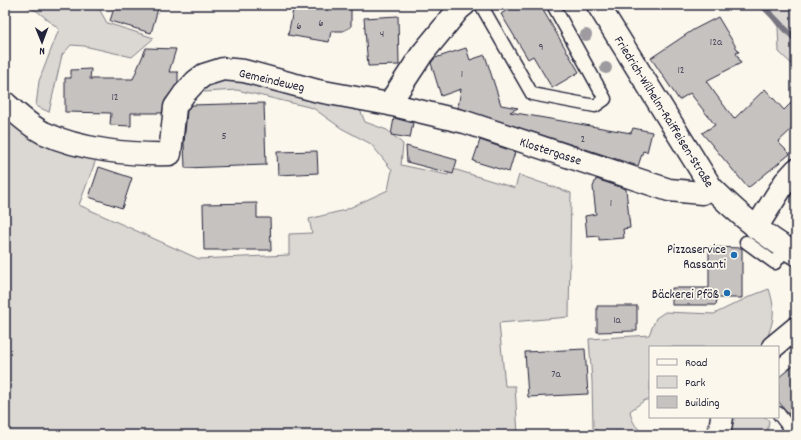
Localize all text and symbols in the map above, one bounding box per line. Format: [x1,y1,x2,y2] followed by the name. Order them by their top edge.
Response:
[318,16,324,32] house number: 6
[296,19,302,35] house number: 6
[22,22,62,62] north arrow
[380,27,384,43] house number: 4
[608,33,718,192] street label: Friedrich-Wilhelm-Raiffeisen-Straße
[710,35,723,51] house number: 12a
[538,40,544,56] house number: 9
[39,42,45,58] text: N
[677,63,685,79] house number: 12
[237,65,306,98] street label: Gemeindeweg
[461,67,463,83] house number: 1
[111,90,119,106] house number: 12
[221,129,227,145] house number: 5
[581,132,586,148] house number: 2
[517,133,584,171] street label: Klostergasse
[610,196,612,212] house number: 1
[667,241,727,275] place label: Pizzaservice Rassanti
[729,250,739,260] marker: Pizzaservice Rassanti
[652,286,719,305] place label: Bäckerei Pföß
[722,288,732,298] marker: Bäckerei Pföß
[613,313,622,329] house number: 1a
[649,346,779,418] legend
[685,355,707,372] text: Road
[551,367,562,383] house number: 7a
[685,375,706,392] text: Park
[685,395,720,412] text: Building

